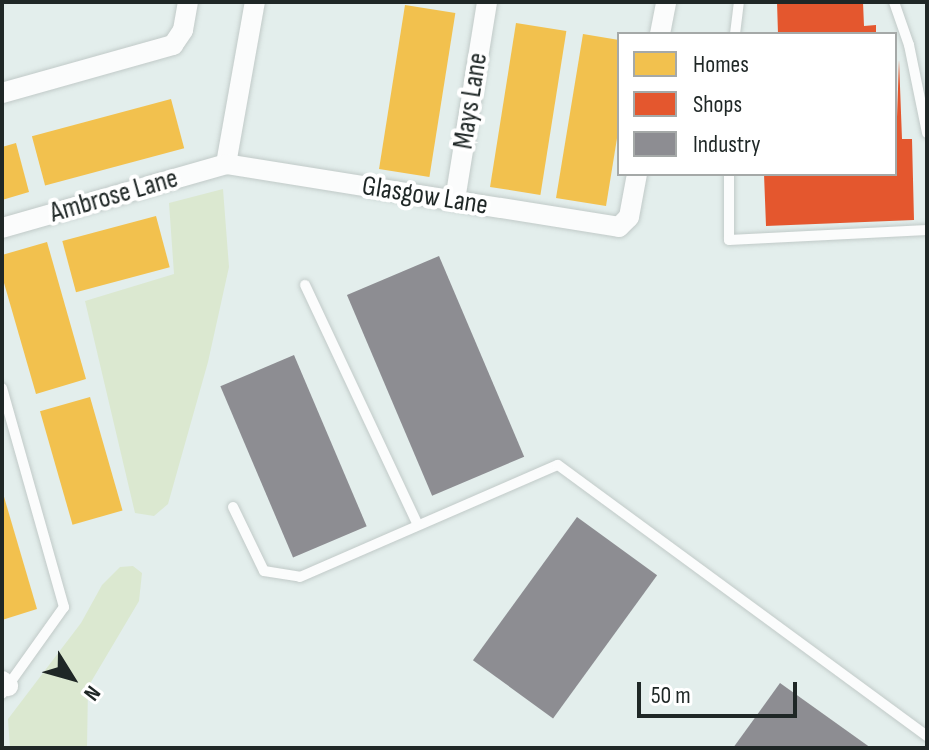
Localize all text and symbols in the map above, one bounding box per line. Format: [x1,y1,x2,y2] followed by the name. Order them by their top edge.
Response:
[617,32,897,176] legend
[693,50,749,79] text: Homes
[447,51,495,151] street label: Mays Lane
[693,90,742,119] text: Shops
[693,130,760,159] text: Industry
[46,162,182,230] street label: Ambrose Lane
[360,169,490,223] street label: Glasgow Lane
[32,638,112,718] north arrow
[641,666,801,716] scale bar
[77,680,106,706] text: N
[651,681,691,710] text: 50 m

